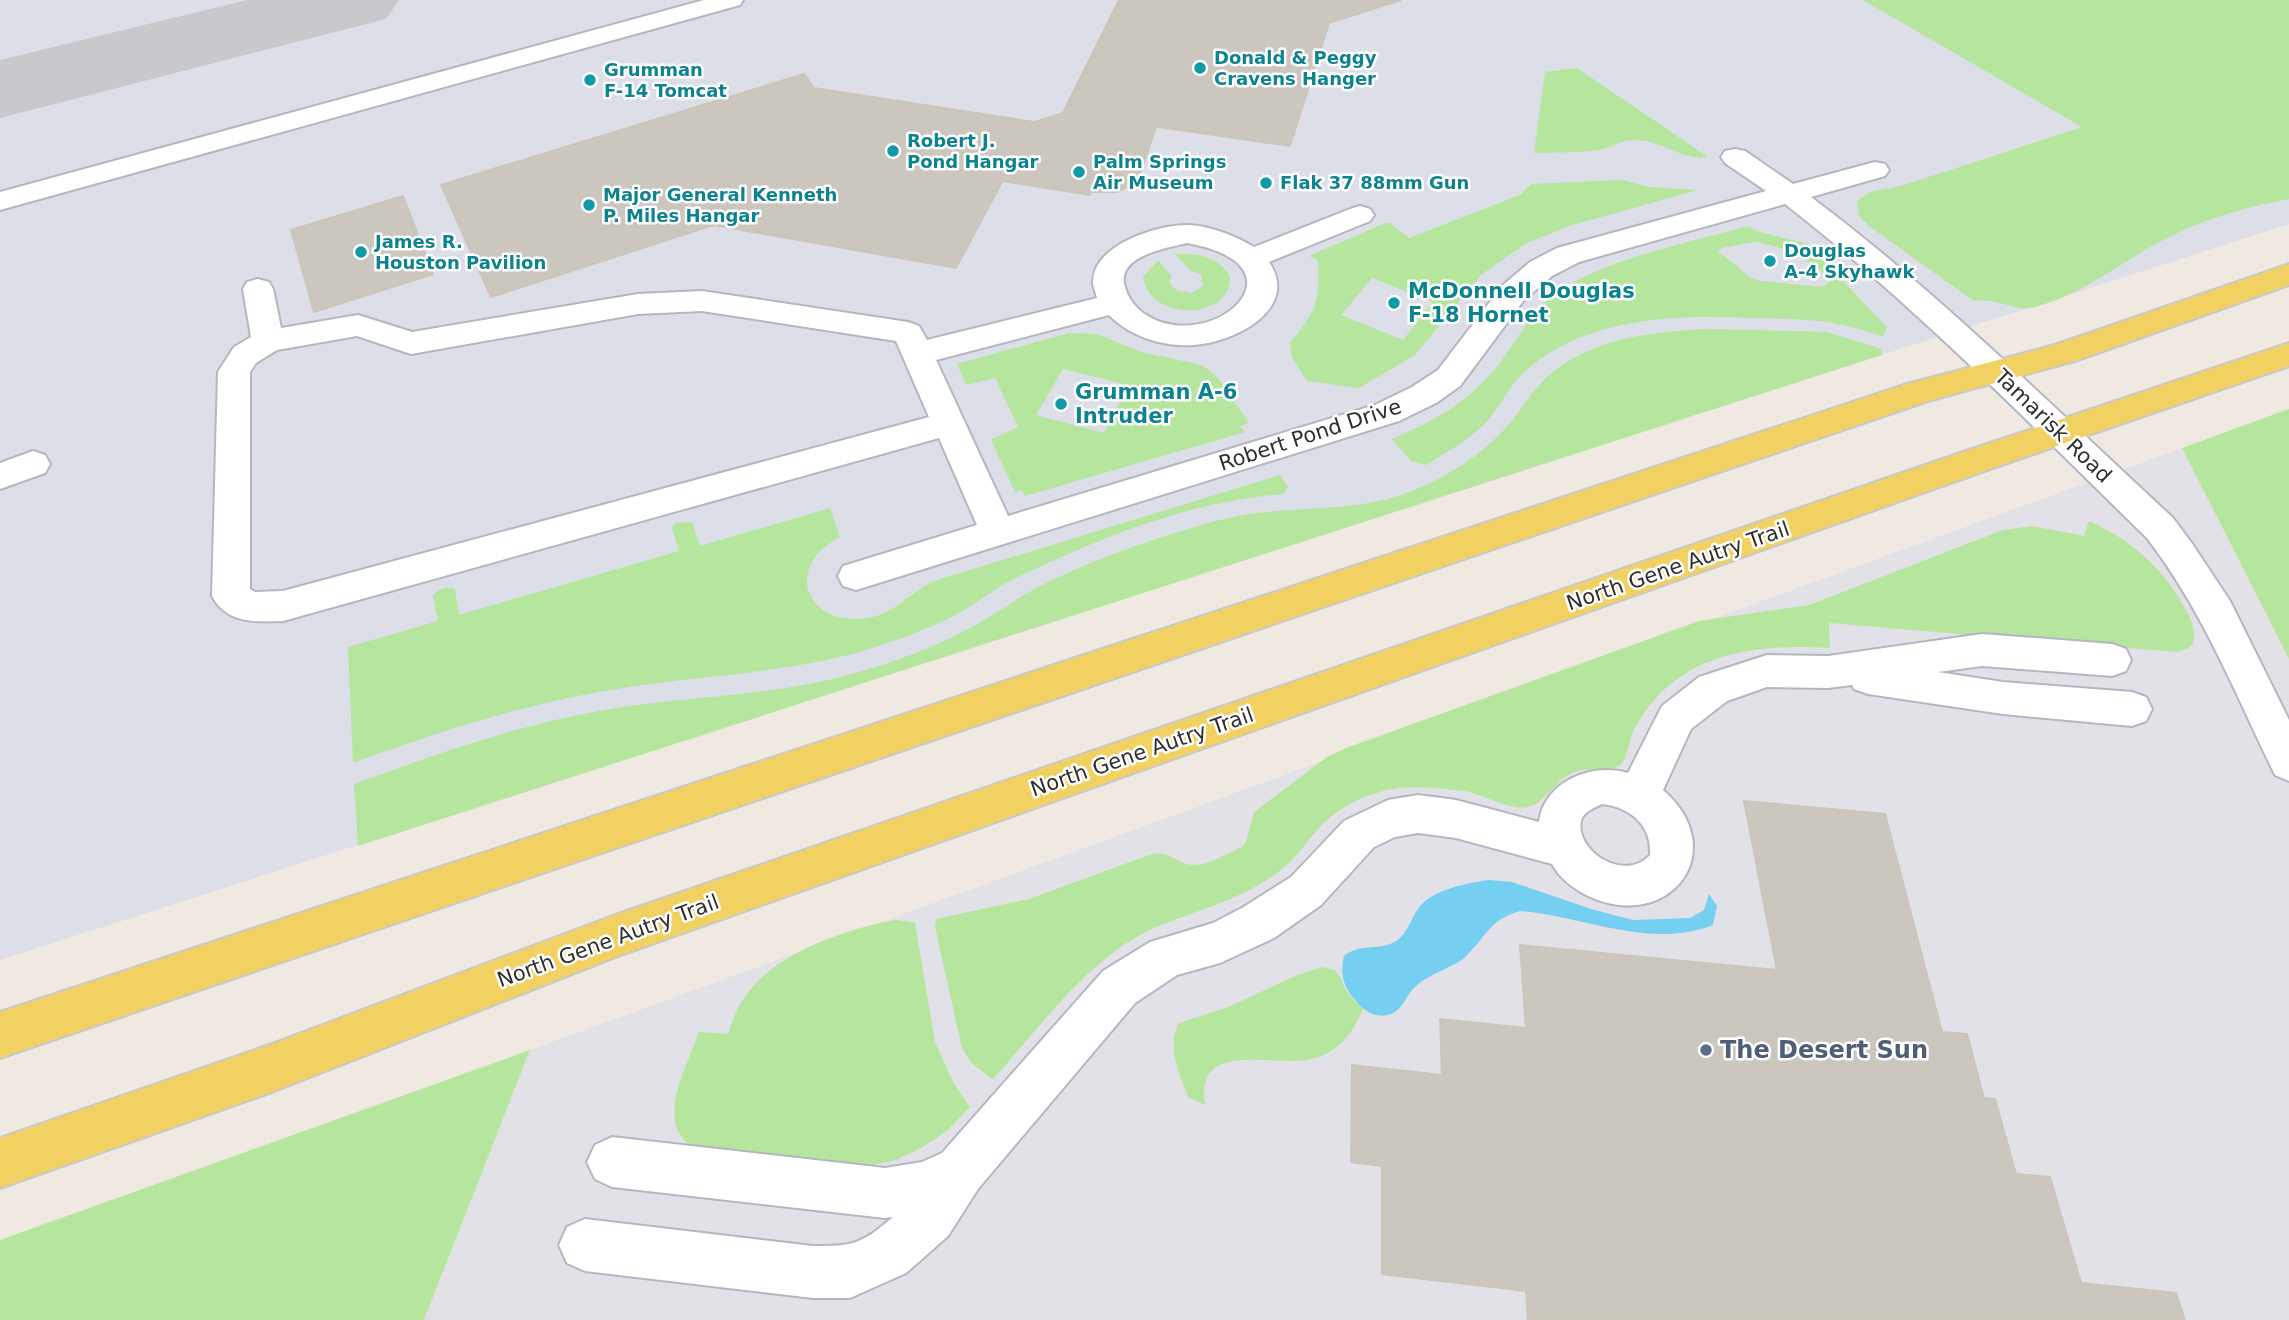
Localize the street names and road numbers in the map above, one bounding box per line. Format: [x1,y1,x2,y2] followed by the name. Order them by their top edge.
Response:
[1989,364,2116,488] street label: Tamarisk Road
[1216,394,1404,476] street label: Robert Pond Drive
[1563,517,1793,615] street label: North Gene Autry Trail
[1027,703,1257,801] street label: North Gene Autry Trail
[494,890,722,992] street label: North Gene Autry Trail

